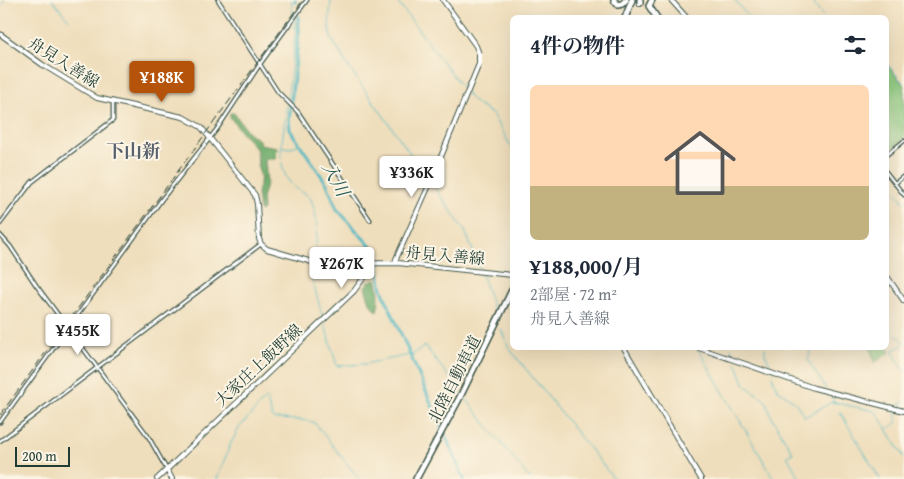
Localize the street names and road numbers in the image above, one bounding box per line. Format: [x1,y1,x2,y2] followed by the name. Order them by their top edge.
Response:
[24,31,104,93] street label: 舟見入善線
[404,240,486,270] street label: 舟見入善線
[209,318,307,412] street label: 大家庄上飯野線
[422,331,486,427] street label: 北陸自動車道

